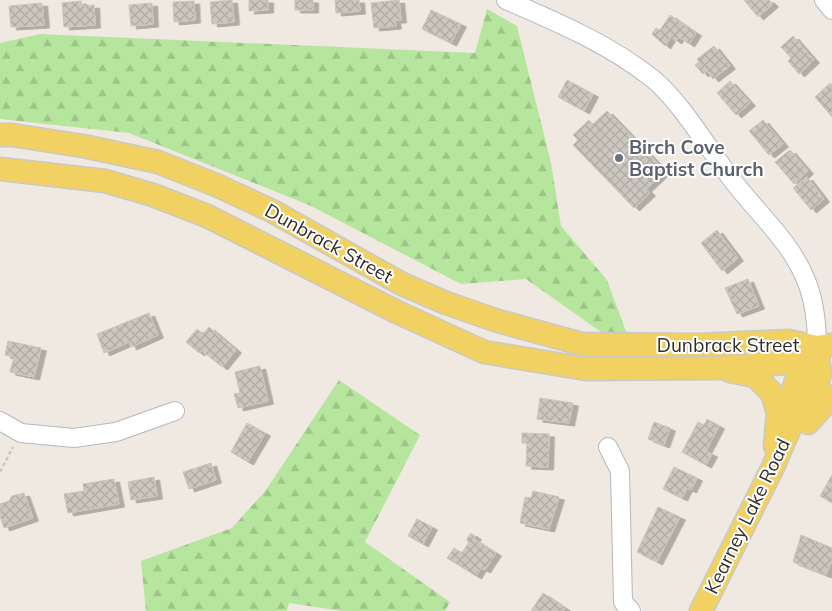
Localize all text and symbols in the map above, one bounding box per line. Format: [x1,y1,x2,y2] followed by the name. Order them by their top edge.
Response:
[629,135,764,181] place label: Birch Cove Baptist Church
[613,152,625,164] marker: Birch Cove Baptist Church
[261,198,397,288] street label: Dunbrack Street
[657,333,800,357] street label: Dunbrack Street
[699,434,795,598] street label: Kearney Lake Road

